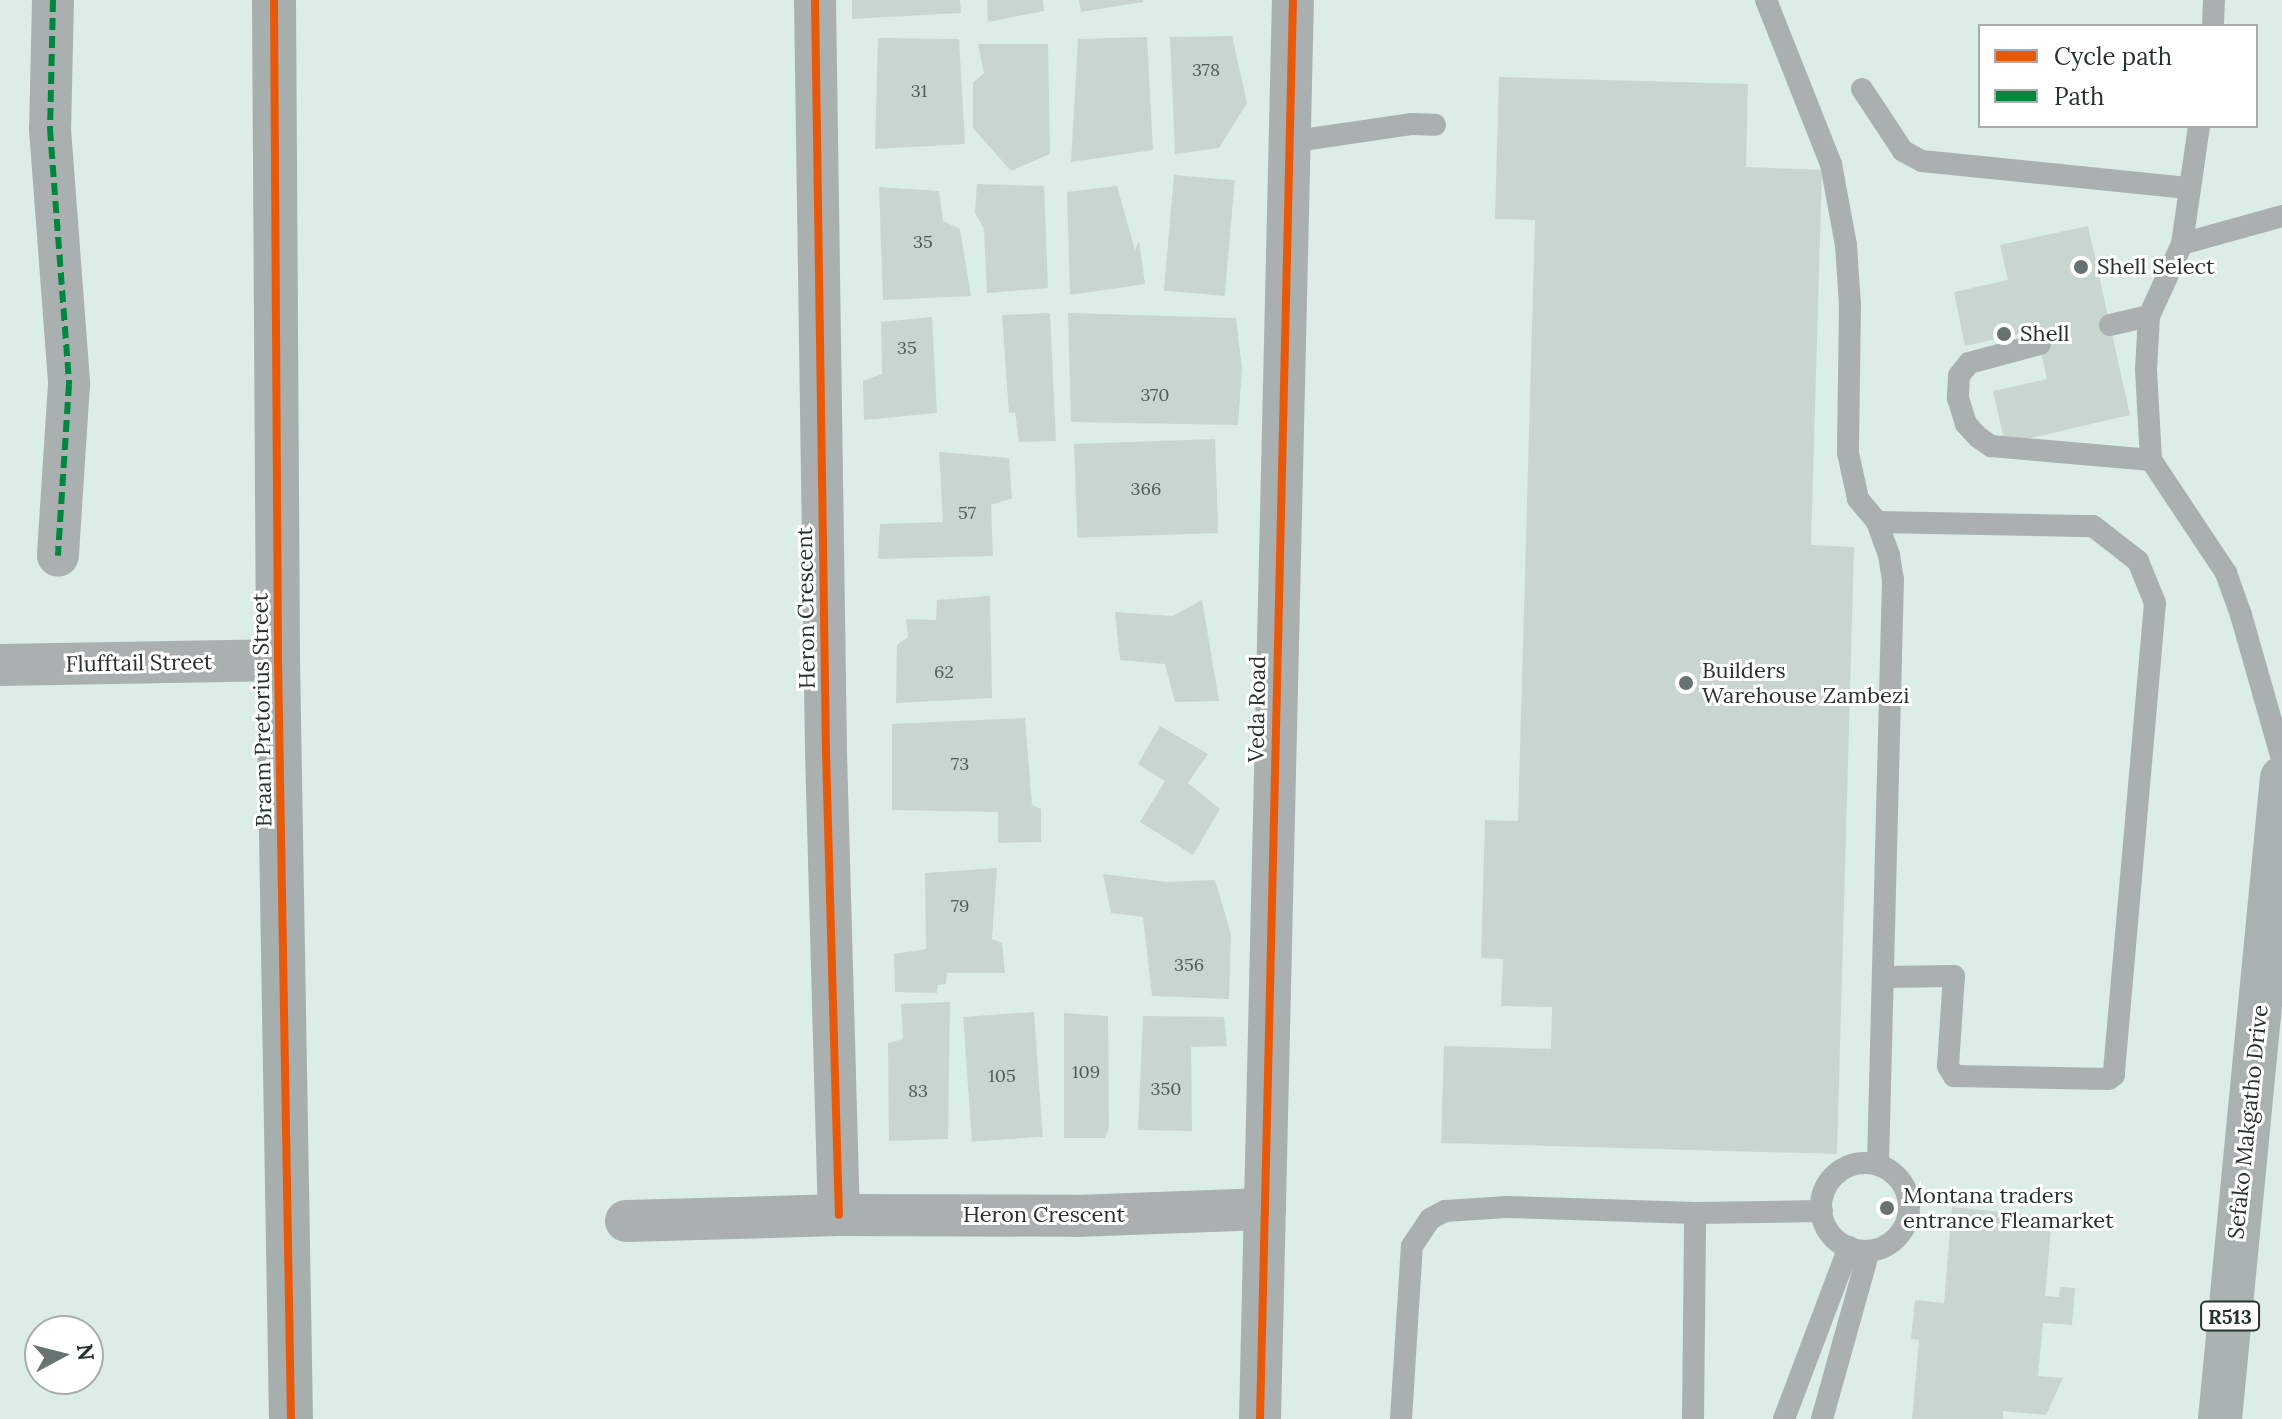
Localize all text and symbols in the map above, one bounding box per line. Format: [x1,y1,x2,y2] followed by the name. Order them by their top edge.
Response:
[1978,24,2258,128] legend
[2054,41,2172,72] text: Cycle path
[1192,59,1220,81] house number: 378
[911,80,927,102] house number: 31
[2054,81,2104,112] text: Path
[913,231,933,253] house number: 35
[2097,254,2215,280] place label: Shell Select
[2072,258,2090,276] marker: Shell Select
[2020,321,2070,347] place label: Shell
[1995,325,2013,343] marker: Shell
[897,337,917,359] house number: 35
[1140,384,1170,406] house number: 370
[1131,478,1161,500] house number: 366
[958,502,976,524] house number: 57
[791,527,821,689] street label: Heron Crescent
[247,593,277,827] street label: Braam Pretorius Street
[65,649,213,677] street label: Flufftail Street
[1243,655,1271,763] street label: Veda Road
[1702,657,1909,708] place label: Builders Warehouse Zambezi
[934,661,954,683] house number: 62
[1677,674,1695,692] marker: Builders Warehouse Zambezi
[951,753,969,775] house number: 73
[951,895,969,917] house number: 79
[1174,954,1204,976] house number: 356
[2223,1003,2273,1241] street label: Sefako Makgatho Drive
[1072,1061,1100,1083] house number: 109
[988,1065,1016,1087] house number: 105
[1150,1078,1182,1100] house number: 350
[908,1080,928,1102] house number: 83
[1903,1182,2114,1234] place label: Montana traders entrance Fleamarket
[1878,1199,1896,1217] marker: Montana traders entrance Fleamarket
[963,1202,1125,1228] street label: Heron Crescent
[2200,1300,2260,1332] road number: R513
[24,1315,104,1395] north arrow
[71,1342,101,1362] text: N

